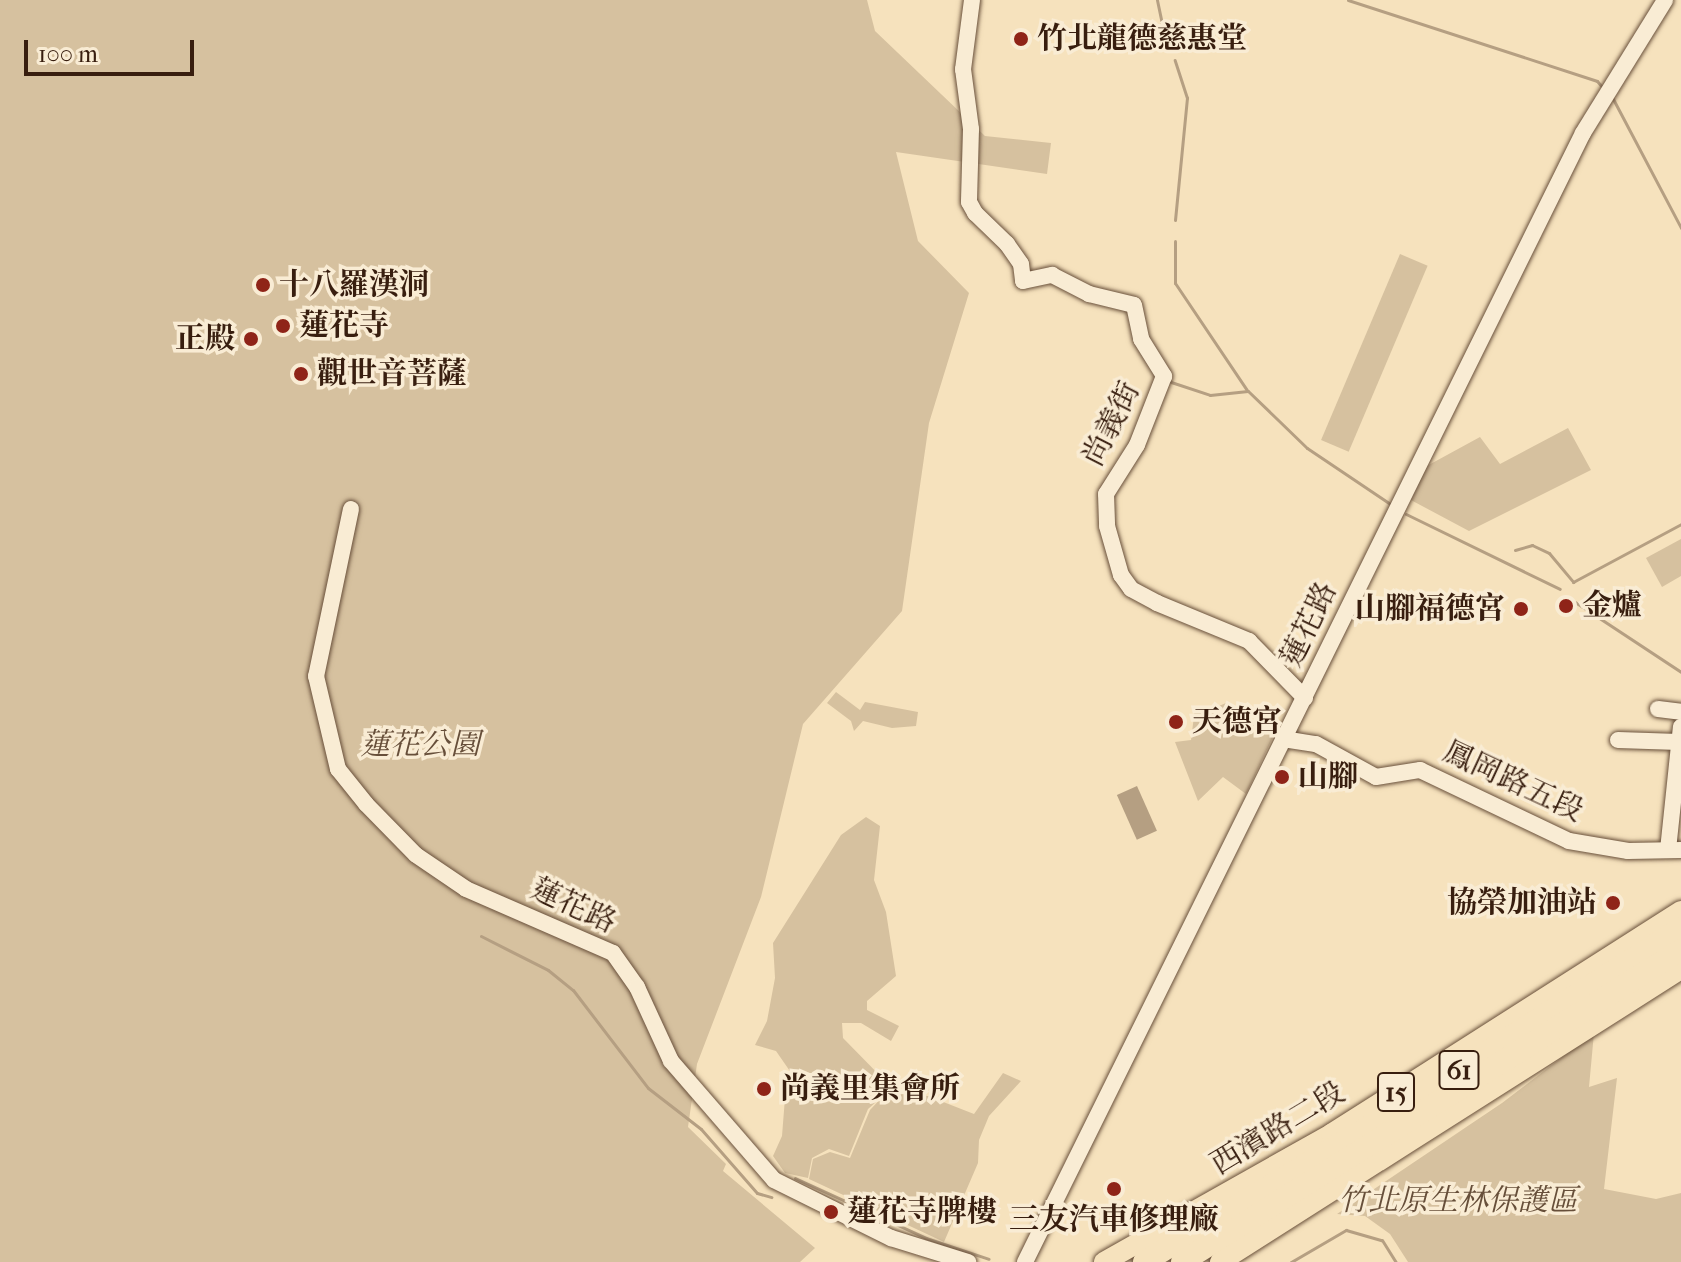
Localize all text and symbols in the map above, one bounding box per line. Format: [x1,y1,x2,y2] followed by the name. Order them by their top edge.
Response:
[1037,21,1247,57] place label: 竹北龍德慈惠堂
[28,24,198,74] scale bar
[1012,30,1030,48] marker: 竹北龍德慈惠堂
[38,40,98,68] text: 100 m
[279,267,429,303] place label: 十八羅漢洞
[254,276,272,294] marker: 十八羅漢洞
[299,308,389,344] place label: 蓮花寺
[274,317,292,335] marker: 蓮花寺
[175,321,235,357] place label: 正殿
[242,330,260,348] marker: 正殿
[317,356,467,392] place label: 觀世音菩薩
[292,365,310,383] marker: 觀世音菩薩
[1076,376,1148,472] street label: 尚義街
[1273,577,1345,673] street label: 蓮花路
[1582,588,1642,624] place label: 金爐
[1355,591,1505,627] place label: 山腳福德宮
[1557,597,1575,615] marker: 金爐
[1512,600,1530,618] marker: 山腳福德宮
[1192,704,1282,740] place label: 天德宮
[1167,713,1185,731] marker: 天德宮
[360,727,480,763] park label: 蓮花公園
[1437,734,1589,830] street label: 鳳岡路五段
[1298,759,1358,795] place label: 山腳
[1273,768,1291,786] marker: 山腳
[525,871,621,941] street label: 蓮花路
[1447,885,1597,921] place label: 協榮加油站
[1604,894,1622,912] marker: 協榮加油站
[1437,1046,1481,1094] road number: 61
[1376,1068,1416,1116] road number: 15
[780,1071,960,1107] place label: 尚義里集會所
[1204,1075,1352,1183] street label: 西濱路二段
[755,1080,773,1098] marker: 尚義里集會所
[1105,1180,1123,1198] marker: 三友汽車修理廠
[1338,1183,1578,1219] park label: 竹北原生林保護區
[847,1194,997,1230] place label: 蓮花寺牌樓
[1009,1202,1219,1238] place label: 三友汽車修理廠
[822,1203,840,1221] marker: 蓮花寺牌樓

